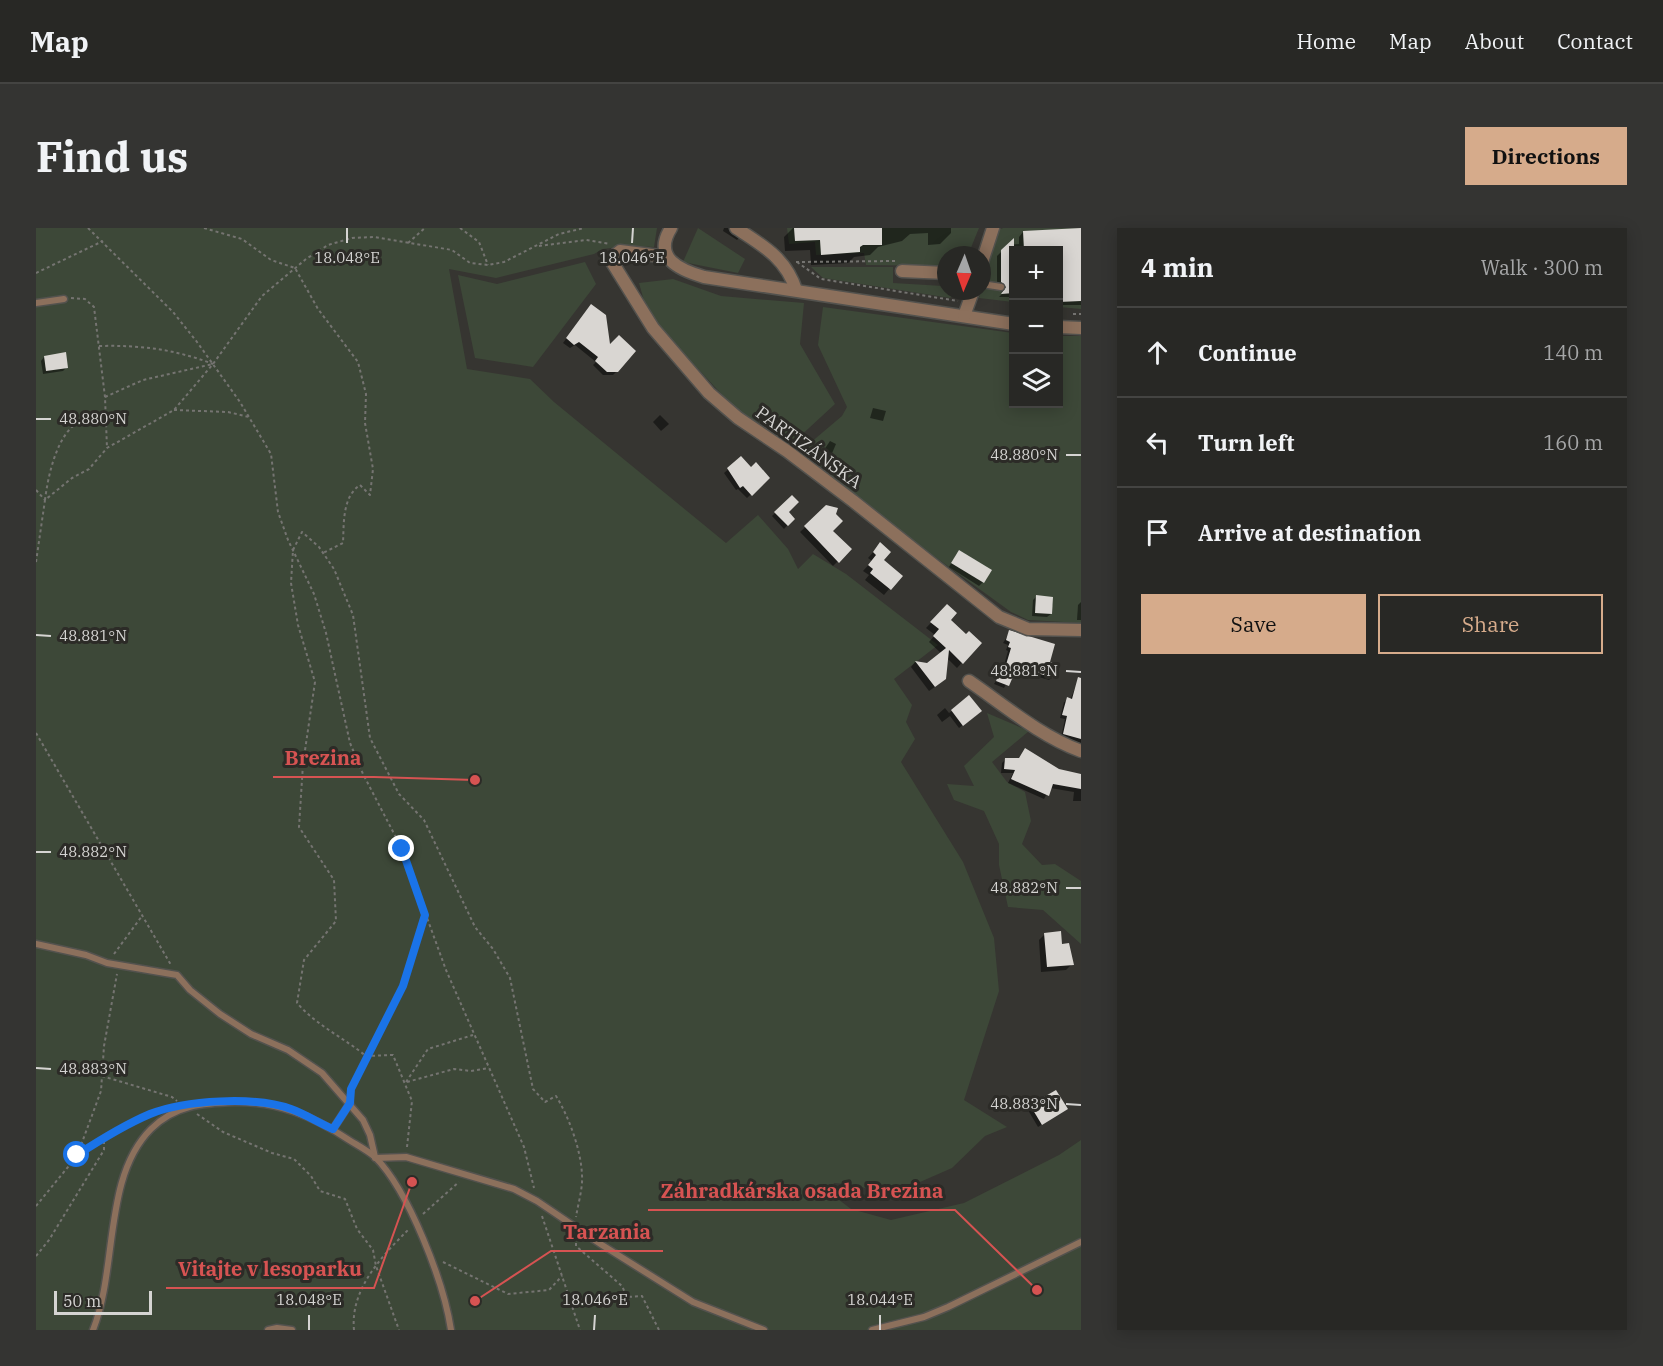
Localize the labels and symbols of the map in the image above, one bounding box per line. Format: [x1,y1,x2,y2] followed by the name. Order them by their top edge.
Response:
[937,246,991,300] north arrow
[314,248,380,267] text: 18.048°E
[599,248,665,267] text: 18.046°E
[751,401,867,494] street label: PARTIZÁNSKA
[59,409,127,428] text: 48.880°N
[990,445,1058,464] text: 48.880°N
[59,626,127,645] text: 48.881°N
[990,661,1058,680] text: 48.881°N
[273,739,374,777] callout: Brezina
[285,744,361,771] text: Brezina
[388,835,414,861] route end
[59,842,127,861] text: 48.882°N
[990,878,1058,897] text: 48.882°N
[59,1059,127,1078] text: 48.883°N
[990,1094,1058,1113] text: 48.883°N
[63,1141,89,1167] route start
[648,1172,955,1210] callout: Záhradkárska osada Brezina
[661,1177,943,1204] text: Záhradkárska osada Brezina
[551,1213,663,1251] callout: Tarzania
[563,1218,651,1245] text: Tarzania
[166,1250,374,1288] callout: Vitajte v lesoparku
[178,1255,362,1282] text: Vitajte v lesoparku
[54,1288,152,1316] scale bar
[276,1290,342,1309] text: 18.048°E
[562,1290,628,1309] text: 18.046°E
[847,1290,913,1309] text: 18.044°E

